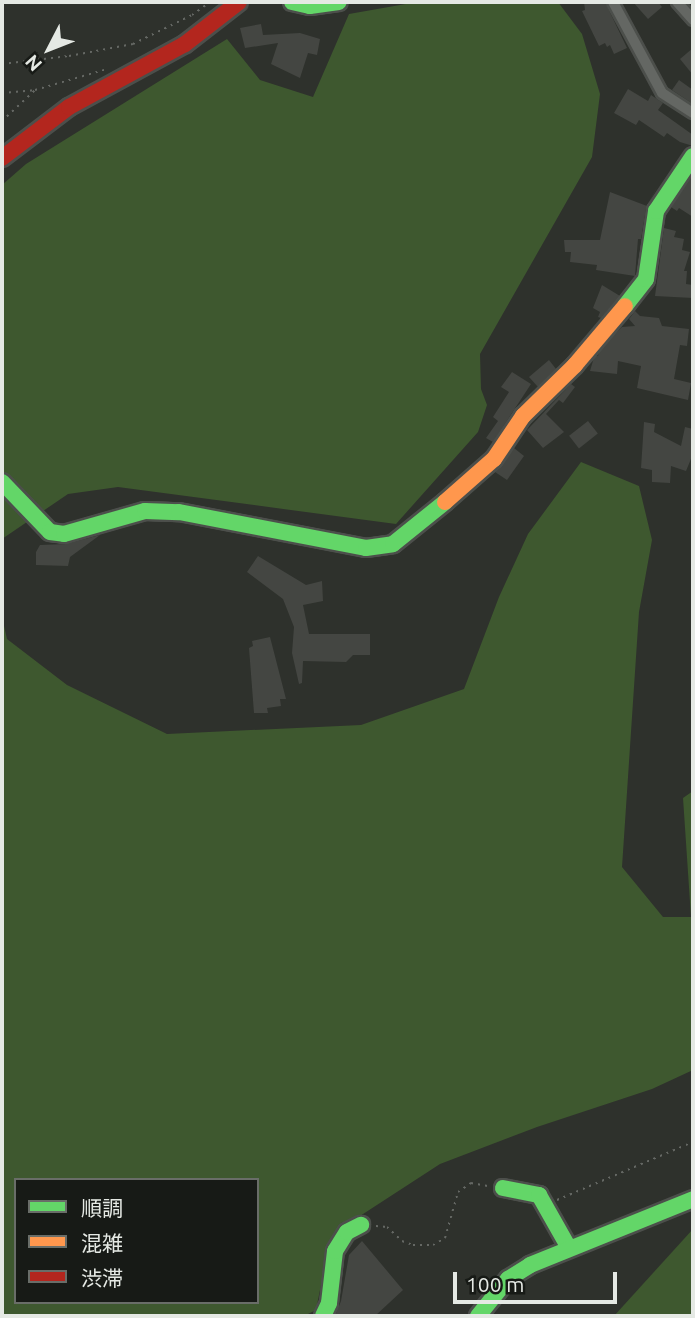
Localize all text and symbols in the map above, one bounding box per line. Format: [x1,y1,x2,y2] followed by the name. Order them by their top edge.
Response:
[14,14,84,84] north arrow
[20,50,46,76] text: N
[14,1178,259,1304] legend
[81,1196,123,1220] text: 順調
[81,1231,123,1255] text: 混雑
[457,1258,622,1302] scale bar
[81,1266,123,1290] text: 渋滞
[466,1272,524,1296] text: 100 m

